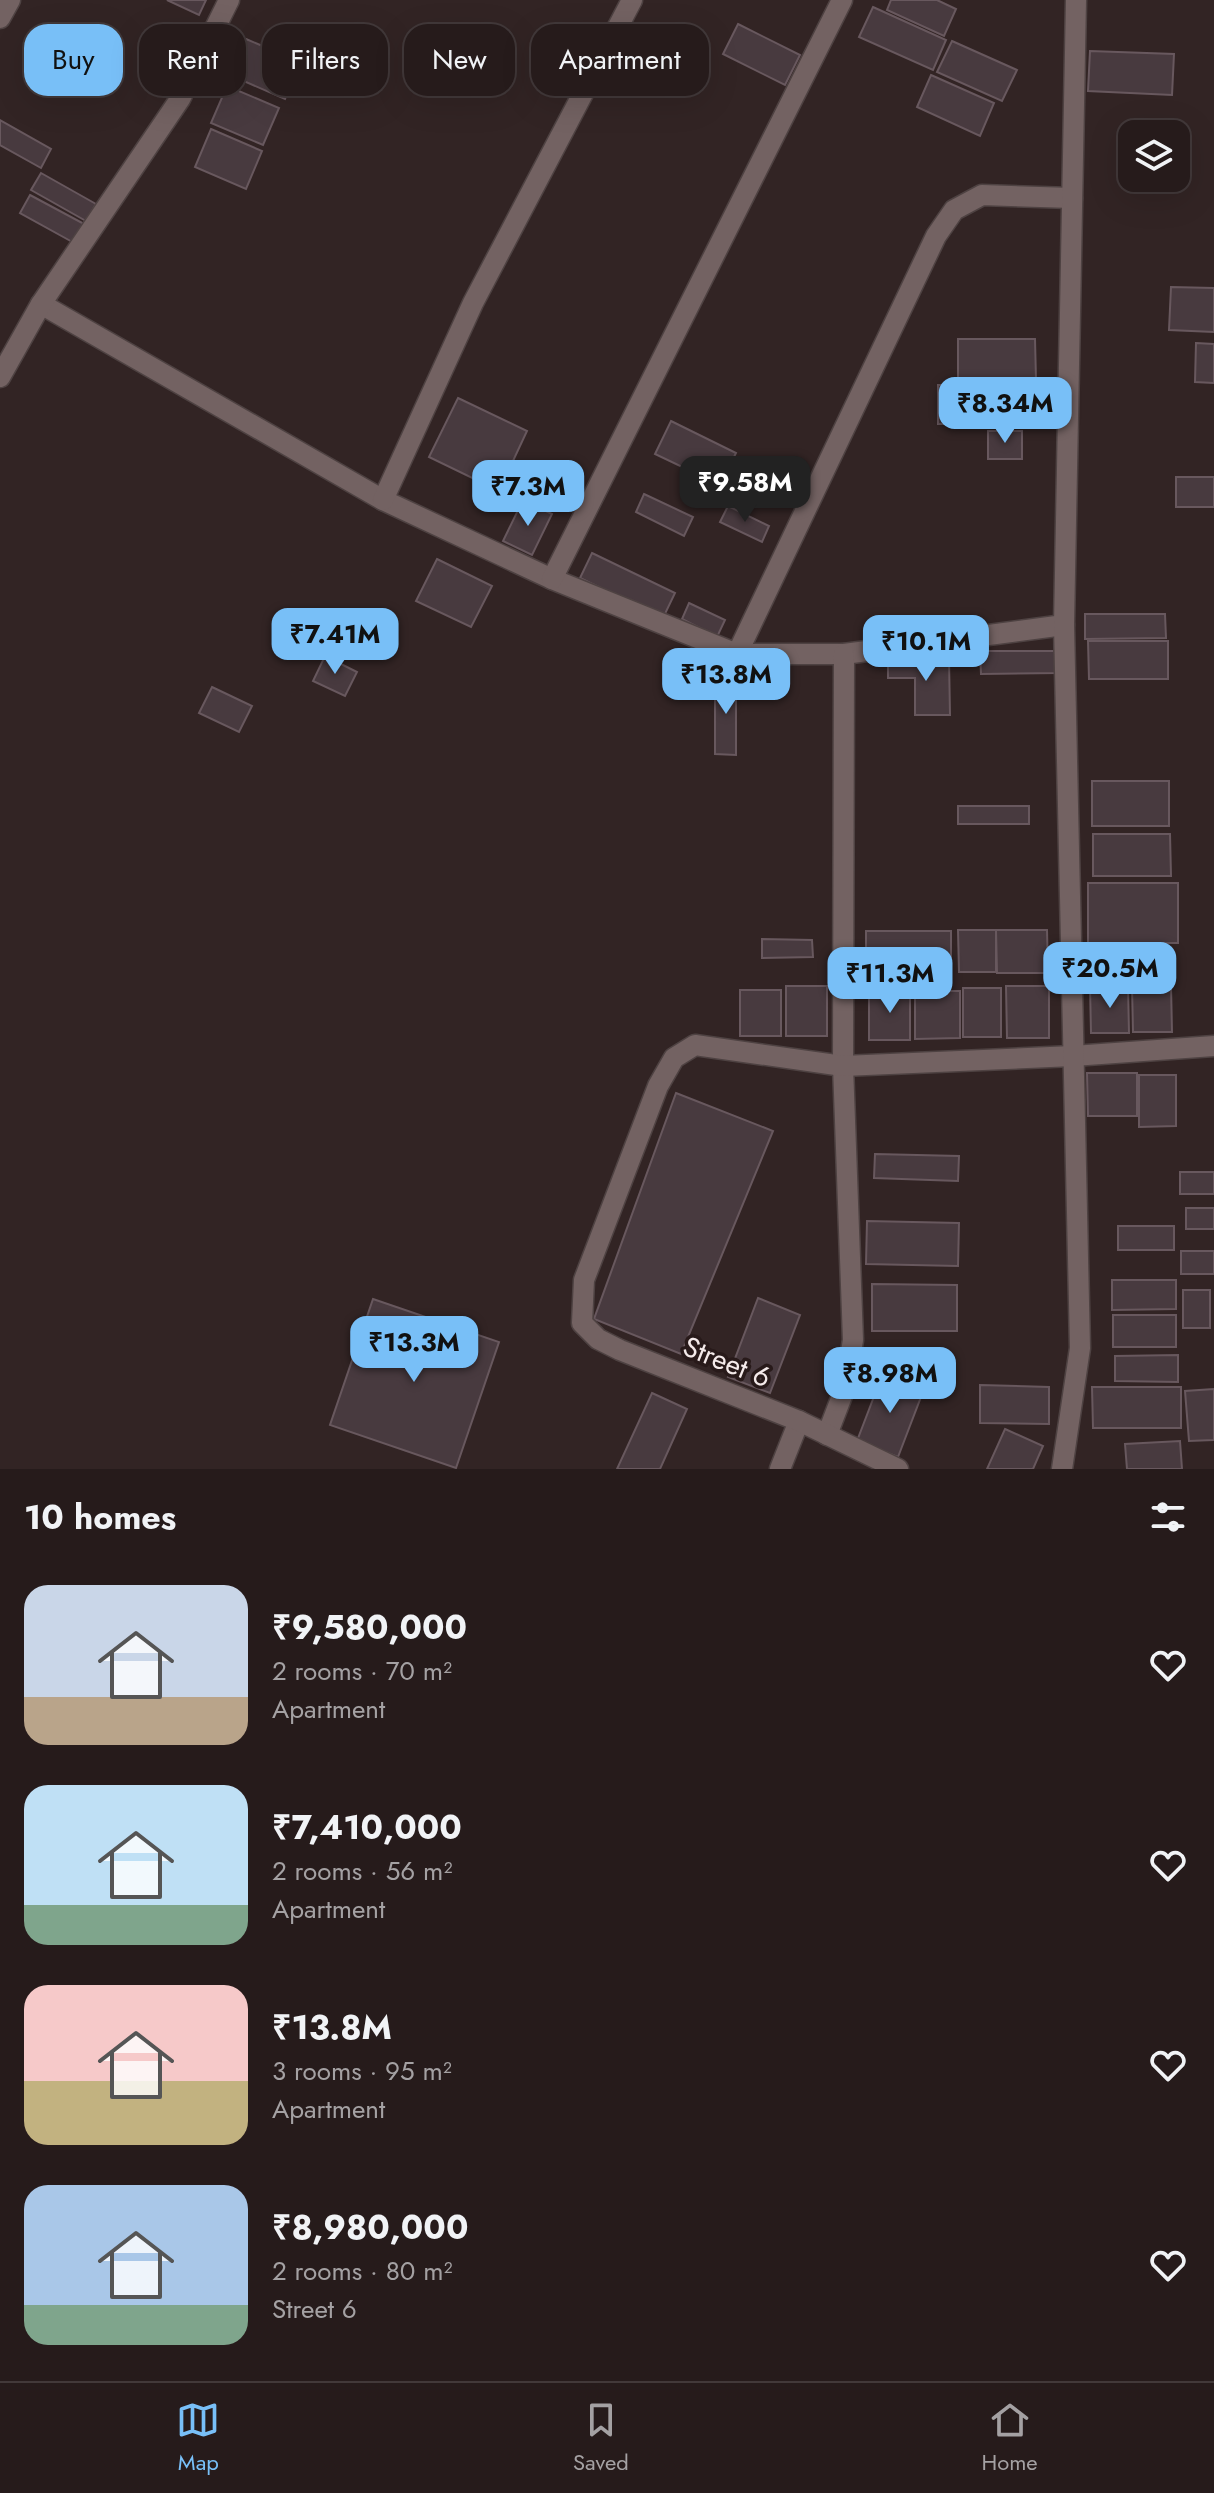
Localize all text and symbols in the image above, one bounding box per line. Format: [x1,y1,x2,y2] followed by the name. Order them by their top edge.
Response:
[24,24,123,96] chip: Buy
[139,24,246,96] chip: Rent
[262,24,388,96] chip: Filters
[404,24,515,96] chip: New
[531,24,709,96] chip: Apartment
[1118,120,1190,192] map controls
[1118,120,1190,192] button: layers
[940,377,1070,445] pin: ₹8.34M
[957,384,1053,422] text: ₹8.34M
[680,456,810,524] pin: ₹9.58M
[472,460,584,528] pin: ₹7.3M
[697,463,793,501] text: ₹9.58M
[490,467,566,505] text: ₹7.3M
[270,608,400,676] pin: ₹7.41M
[290,615,380,653] text: ₹7.41M
[861,615,991,683] pin: ₹10.1M
[881,622,971,660] text: ₹10.1M
[661,648,791,716] pin: ₹13.8M
[680,655,772,693] text: ₹13.8M
[1045,942,1175,1010] pin: ₹20.5M
[825,947,955,1015] pin: ₹11.3M
[1061,949,1159,987] text: ₹20.5M
[845,954,935,992] text: ₹11.3M
[349,1316,479,1384] pin: ₹13.3M
[368,1323,460,1361] text: ₹13.3M
[677,1326,777,1398] street label: Street 6
[825,1347,955,1415] pin: ₹8.98M
[842,1354,938,1392] text: ₹8.98M
[24,1493,176,1542] text: 10 homes
[1146,1495,1190,1539] icon: filters
[272,1603,467,1652] text: ₹9,580,000
[88,1617,184,1713] icon: home
[1146,1643,1190,1687] icon: heart
[272,1652,452,1690] text: 2 rooms · 70 m²
[272,1690,385,1728] text: Apartment
[272,1803,462,1852] text: ₹7,410,000
[88,1817,184,1913] icon: home
[1146,1843,1190,1887] icon: heart
[272,1852,452,1890] text: 2 rooms · 56 m²
[272,1890,385,1928] text: Apartment
[272,2003,392,2052] text: ₹13.8M
[88,2017,184,2113] icon: home
[1146,2043,1190,2087] icon: heart
[272,2052,452,2090] text: 3 rooms · 95 m²
[272,2090,385,2128] text: Apartment
[272,2203,468,2252] text: ₹8,980,000
[88,2217,184,2313] icon: home
[1146,2243,1190,2287] icon: heart
[272,2252,453,2290] text: 2 rooms · 80 m²
[272,2290,357,2328] text: Street 6
[176,2398,220,2478] tab: Map
[573,2398,629,2478] tab: Saved
[981,2398,1038,2478] tab: Home

